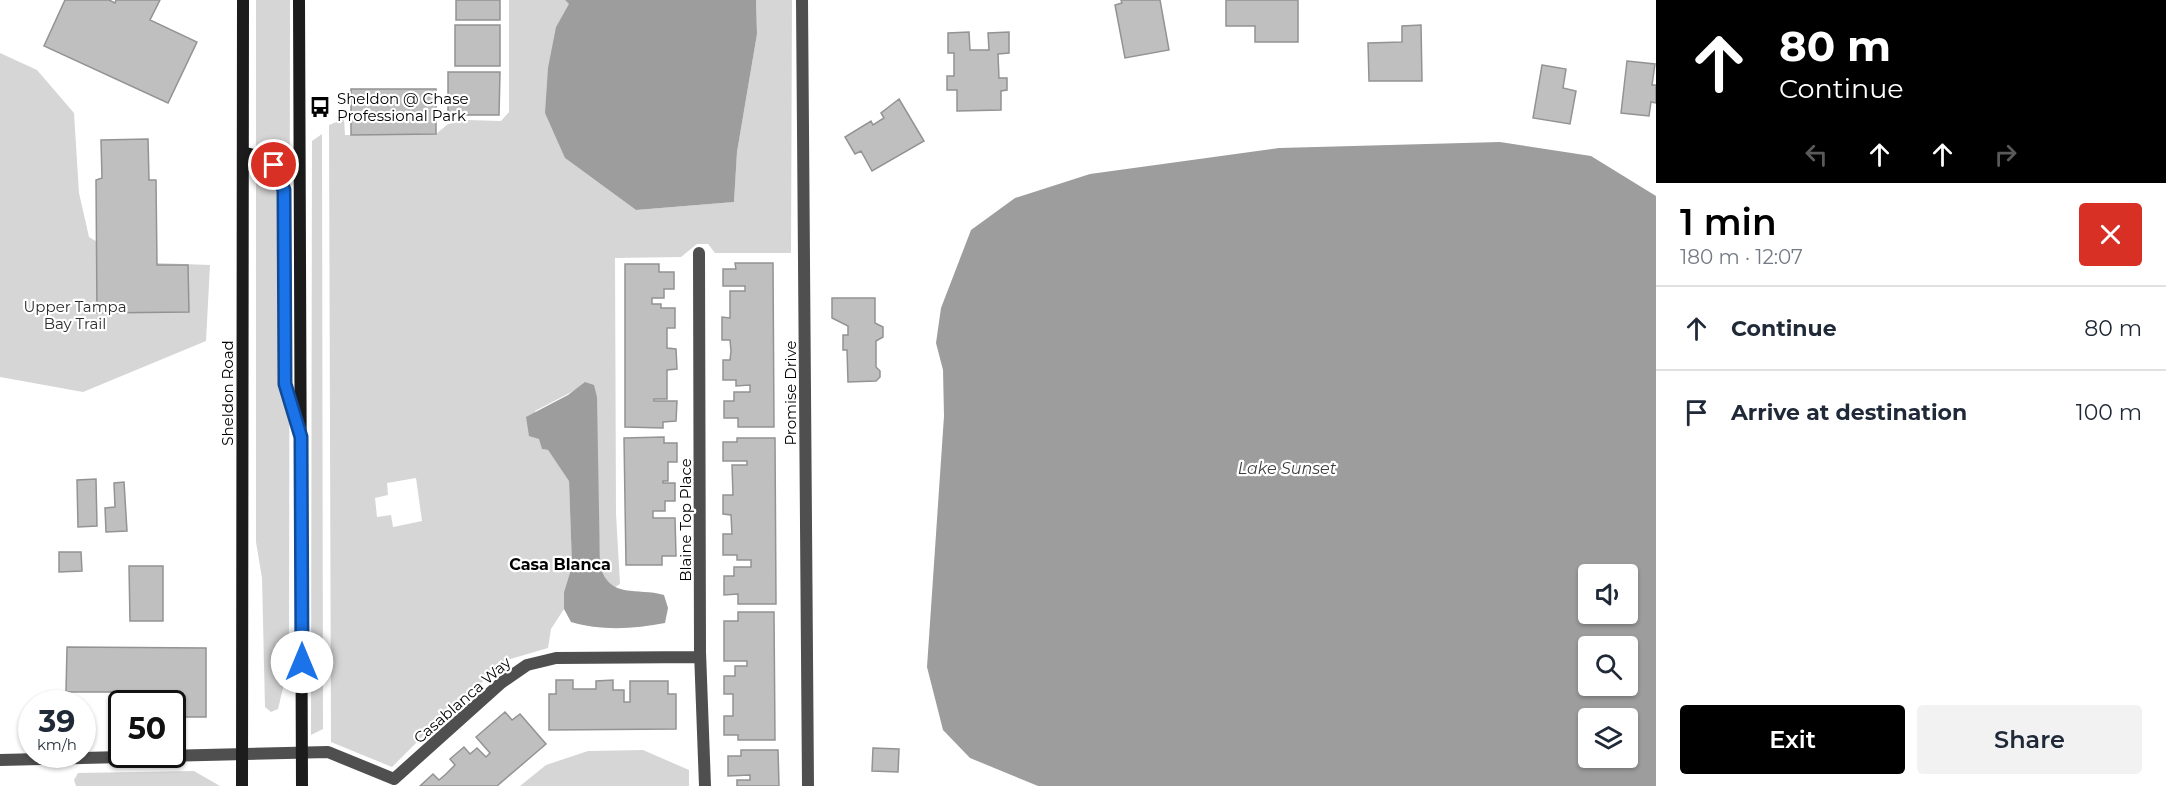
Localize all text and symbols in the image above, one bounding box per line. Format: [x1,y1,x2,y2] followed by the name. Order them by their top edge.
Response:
[1779,20,1891,72] text: 80 m
[1680,24,1758,102] icon: ahead
[1779,72,1904,105] text: Continue
[337,89,469,125] place label: Sheldon @ Chase Professional Park
[308,95,332,119] bus stop icon: Sheldon @ Chase Professional Park
[1800,138,1833,171] icon: left
[1863,138,1896,171] icon: ahead
[1926,138,1959,171] icon: ahead
[1989,138,2022,171] icon: right
[248,139,299,190] pin
[257,148,290,181] icon: arrive
[1680,200,1777,244] text: 1 min
[2079,203,2142,266] button: close
[1680,245,1803,269] text: 180 m · 12:07
[23,297,127,333] park label: Upper Tampa Bay Trail
[1680,312,1713,345] icon: ahead
[1731,315,1837,342] text: Continue
[2084,315,2142,342] text: 80 m
[218,340,237,446] street label: Sheldon Road
[781,340,800,446] street label: Promise Drive
[1680,396,1713,429] icon: arrive
[1731,399,1967,426] text: Arrive at destination
[2076,399,2142,426] text: 100 m
[676,458,695,582] street label: Blaine Top Place
[1238,459,1337,478] water label: Lake Sunset
[509,555,611,574] district label: Casa Blanca
[1578,564,1638,768] map controls
[1578,564,1638,624] button: sound
[270,630,334,694] position arrow
[1578,636,1638,696] button: search
[410,652,515,747] street label: Casablanca Way
[108,690,186,768] speed limit sign: 50
[39,703,75,740] text: 39
[1680,705,1905,774] button: Exit
[1917,705,2142,774] button: Share
[1578,708,1638,768] button: layers
[37,735,77,754] text: km/h

